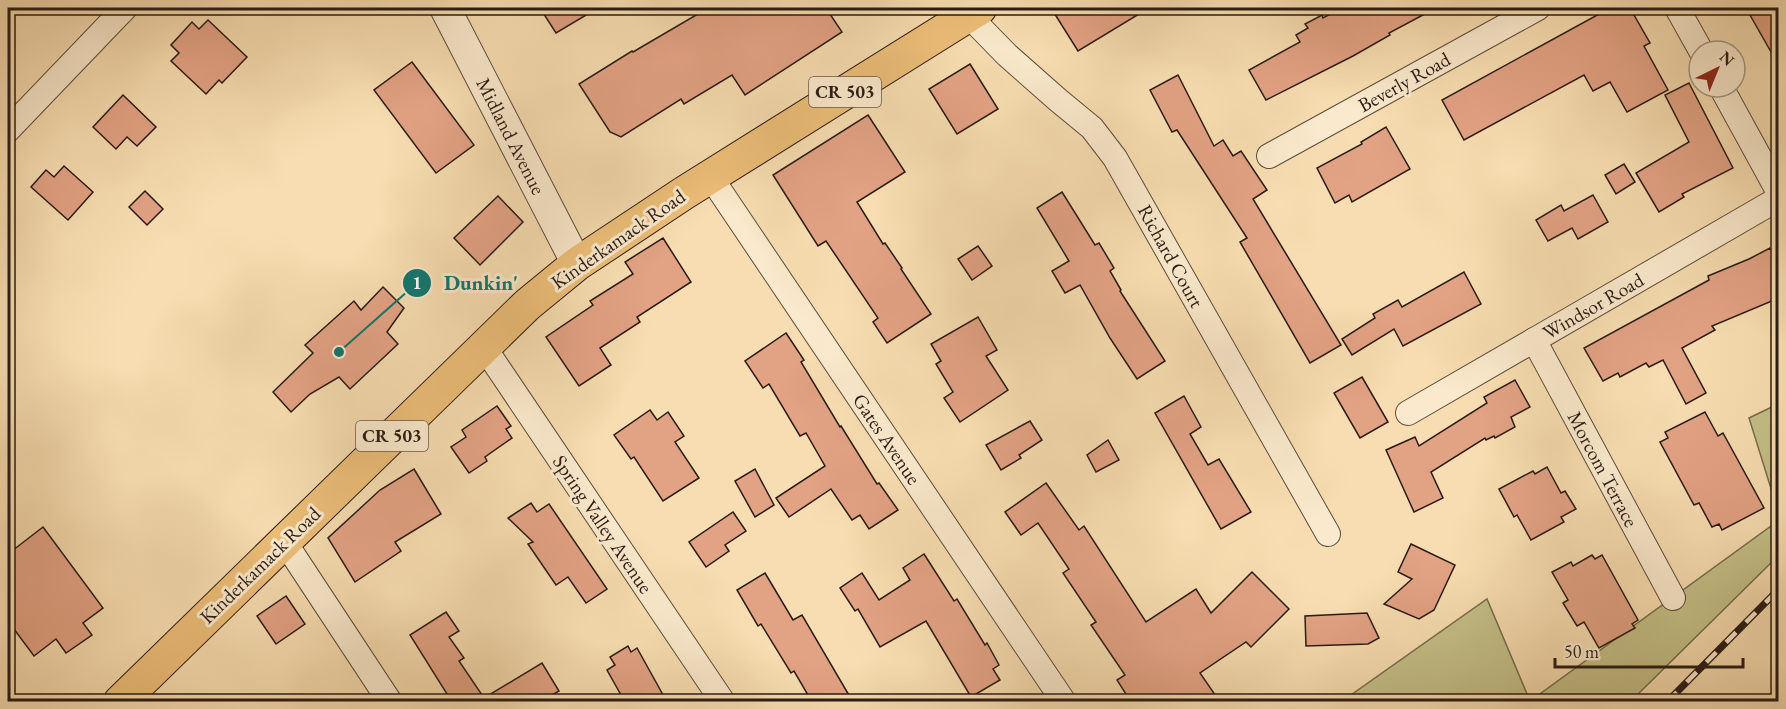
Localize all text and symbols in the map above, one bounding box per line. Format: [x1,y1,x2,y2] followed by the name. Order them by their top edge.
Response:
[1687,39,1747,99] north arrow
[1353,46,1456,118] street label: Beverly Road
[1715,46,1739,71] text: N
[470,73,552,199] street label: Midland Avenue
[809,77,881,107] road number: CR 503
[546,183,691,295] street label: Kinderkamack Road
[1132,200,1210,313] street label: Richard Court
[402,263,530,302] callout: Dunkin'
[1538,266,1649,345] street label: Windsor Road
[444,269,518,296] text: Dunkin'
[412,271,422,294] text: 1
[847,388,927,490] street label: Gates Avenue
[1562,407,1644,532] street label: Morcom Terrace
[356,421,428,451] road number: CR 503
[547,450,659,598] street label: Spring Valley Avenue
[194,500,326,629] street label: Kinderkamack Road
[1555,631,1742,669] scale bar
[1564,640,1599,663] text: 50 m

